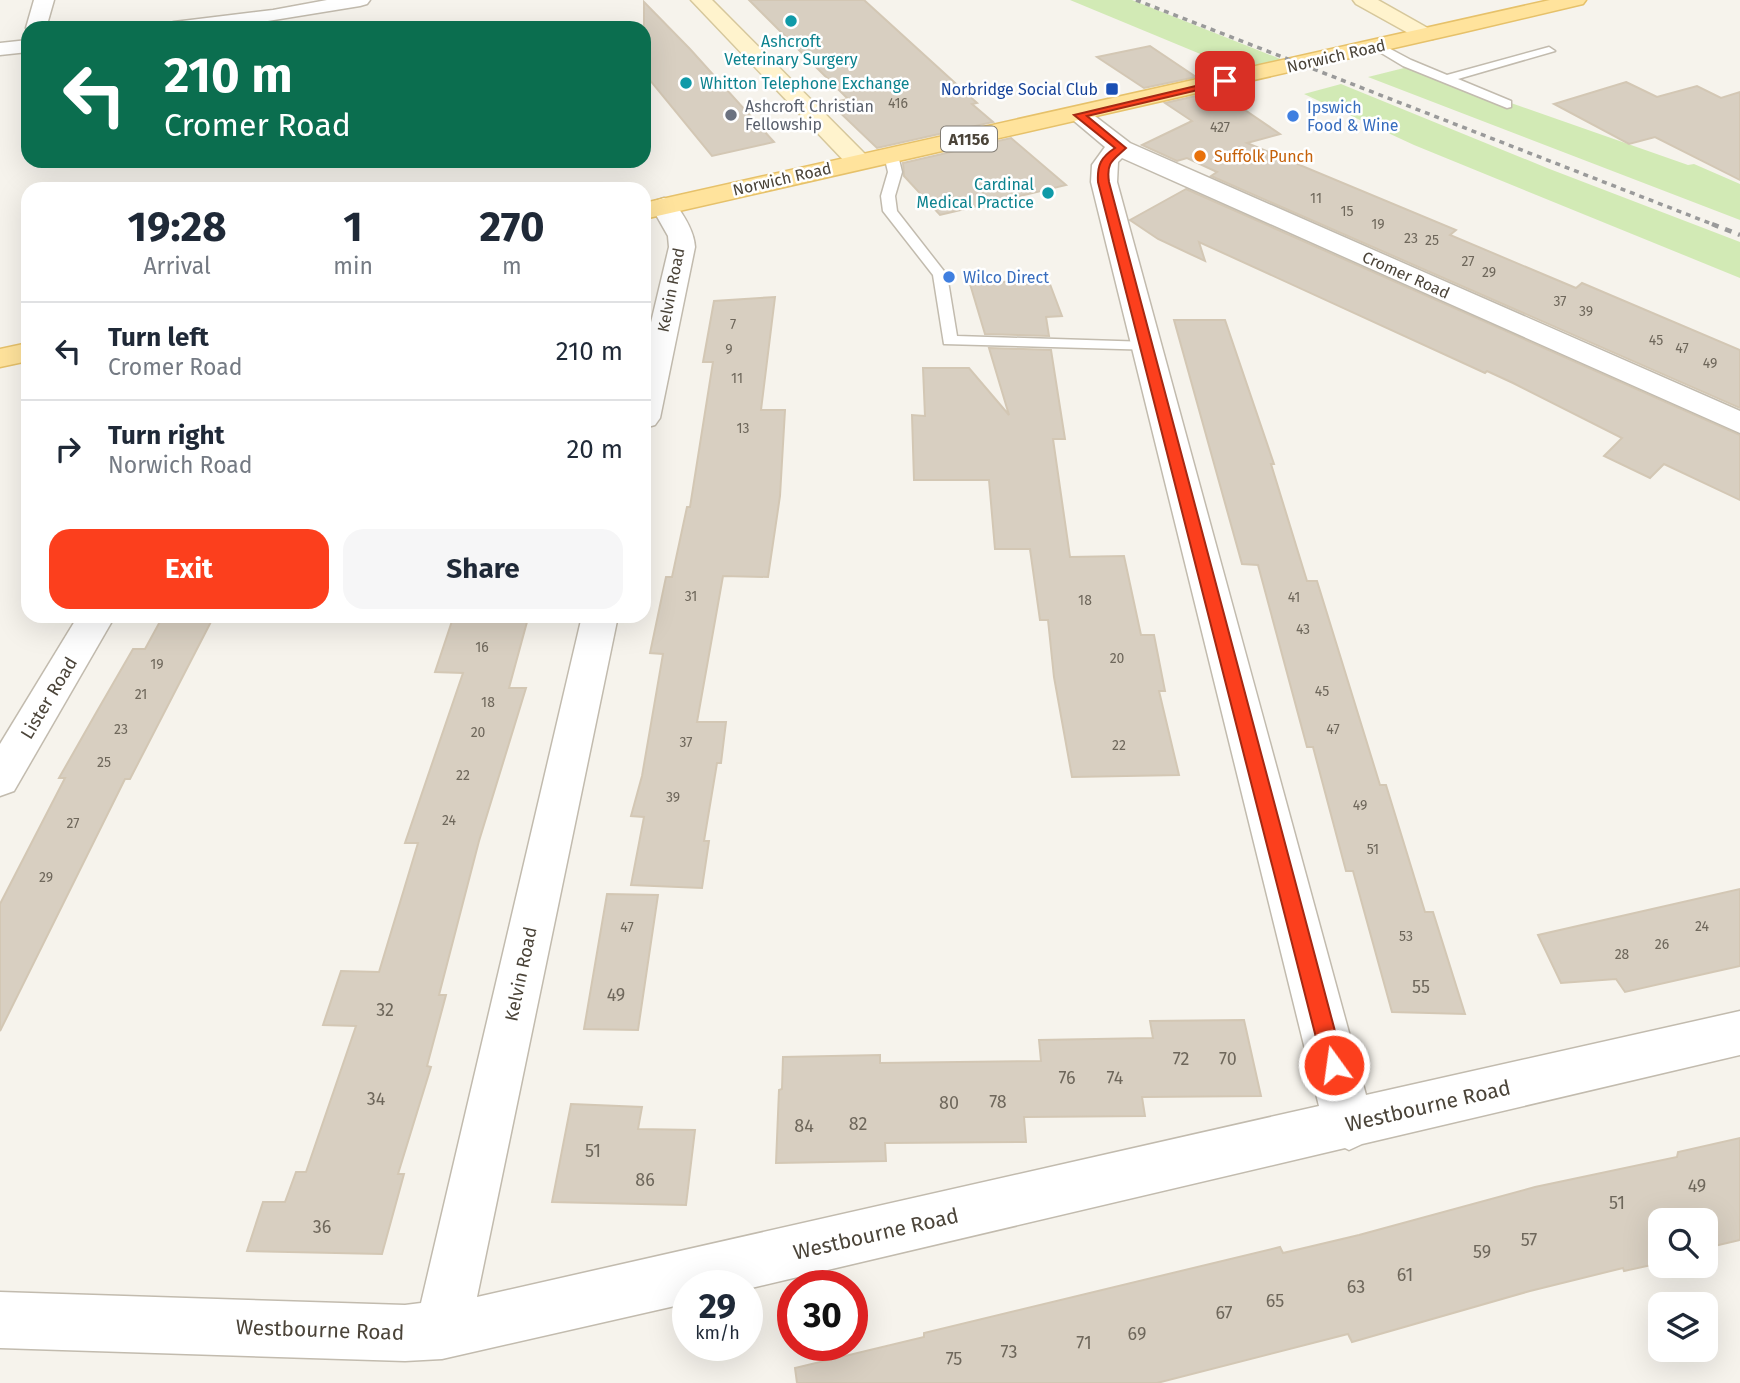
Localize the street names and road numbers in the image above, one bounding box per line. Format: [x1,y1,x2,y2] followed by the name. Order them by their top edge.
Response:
[1285,35,1387,77] street label: Norwich Road
[941,127,997,152] road number: A1156
[731,158,833,200] street label: Norwich Road
[654,246,688,334] street label: Kelvin Road
[1359,247,1453,303] street label: Cromer Road
[16,653,82,743] street label: Lister Road
[500,925,542,1023] street label: Kelvin Road
[1343,1074,1513,1138] street label: Westbourne Road
[791,1202,961,1266] street label: Westbourne Road
[235,1314,405,1346] street label: Westbourne Road

